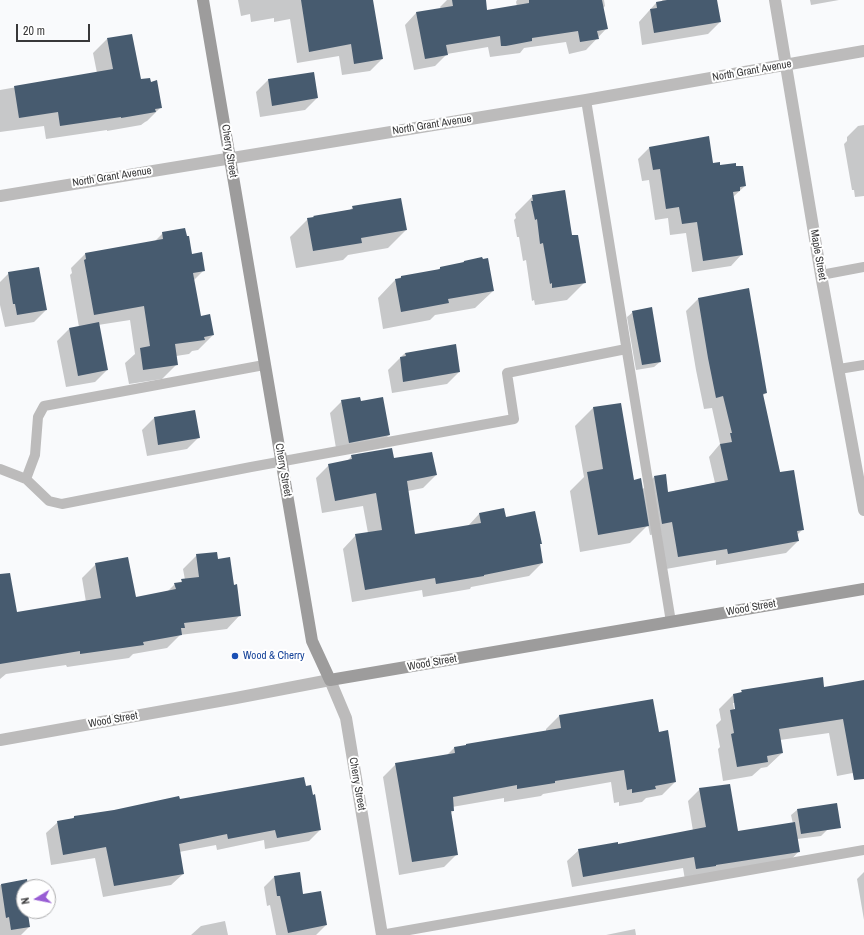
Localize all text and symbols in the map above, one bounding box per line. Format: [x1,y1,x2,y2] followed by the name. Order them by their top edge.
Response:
[18,16,92,42] scale bar
[23,23,45,39] text: 20 m
[711,58,793,84] street label: North Grant Avenue
[391,112,473,138] street label: North Grant Avenue
[218,123,240,179] street label: Cherry Street
[71,164,153,190] street label: North Grant Avenue
[807,229,829,281] street label: Maple Street
[272,442,294,498] street label: Cherry Street
[725,597,777,619] street label: Wood Street
[243,649,305,663] place label: Wood & Cherry
[230,651,240,661] marker: Wood & Cherry
[406,652,458,674] street label: Wood Street
[87,709,139,731] street label: Wood Street
[346,756,368,812] street label: Cherry Street
[16,879,56,919] north arrow
[18,896,33,905] text: N

